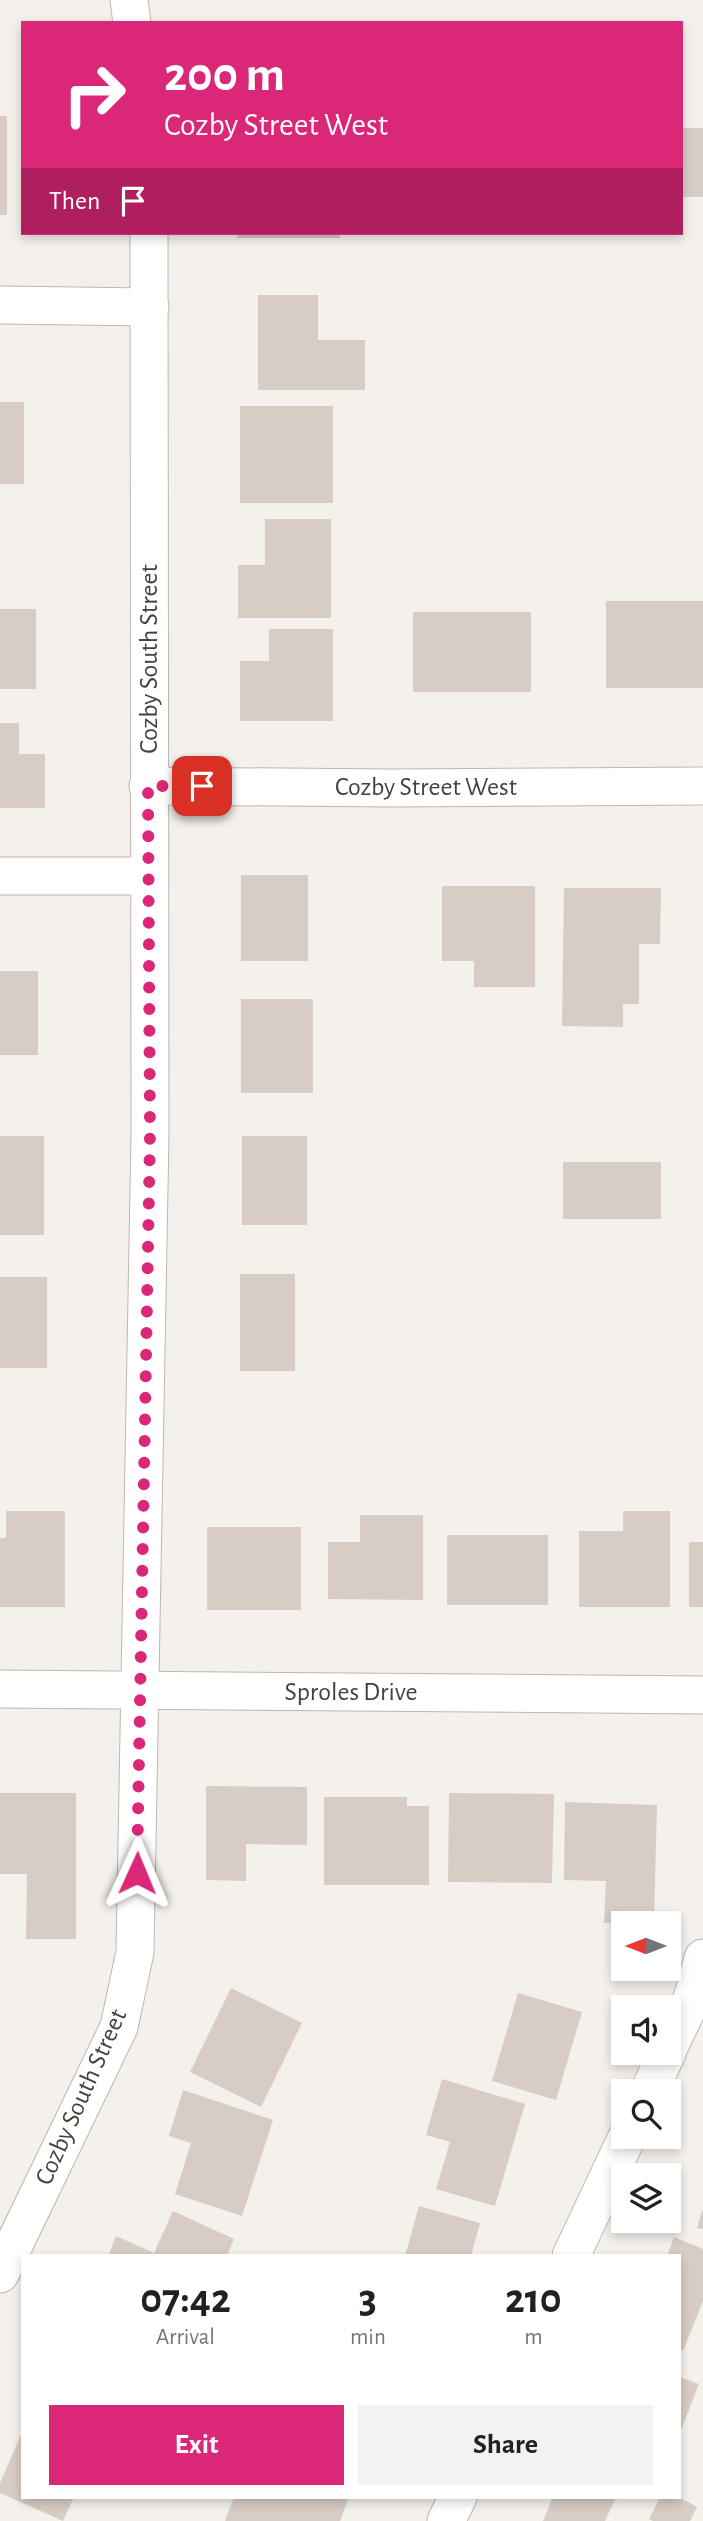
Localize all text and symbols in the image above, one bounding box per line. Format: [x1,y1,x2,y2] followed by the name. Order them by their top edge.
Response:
[49,49,140,140] icon: right
[164,51,285,100] text: 200 m
[164,109,388,141] text: Cozby Street West
[114,182,152,220] icon: arrive
[49,188,100,214] text: Then
[136,564,162,754] street label: Cozby South Street
[172,756,232,816] pin
[183,767,221,805] icon: arrive
[335,774,517,800] street label: Cozby Street West
[285,1679,417,1705] street label: Sproles Drive
[100,1836,174,1910] position arrow
[611,1911,681,1981] north arrow
[611,1911,681,2233] map controls
[611,1995,681,2065] button: sound
[31,2005,131,2189] street label: Cozby South Street
[611,2079,681,2149] button: search
[611,2163,681,2233] button: layers
[140,2278,231,2320] text: 07:42
[359,2278,377,2320] text: 3
[505,2278,562,2320] text: 210
[156,2326,215,2349] text: Arrival
[350,2326,386,2349] text: min
[524,2326,543,2349] text: m
[49,2405,344,2485] button: Exit
[358,2405,653,2485] button: Share

